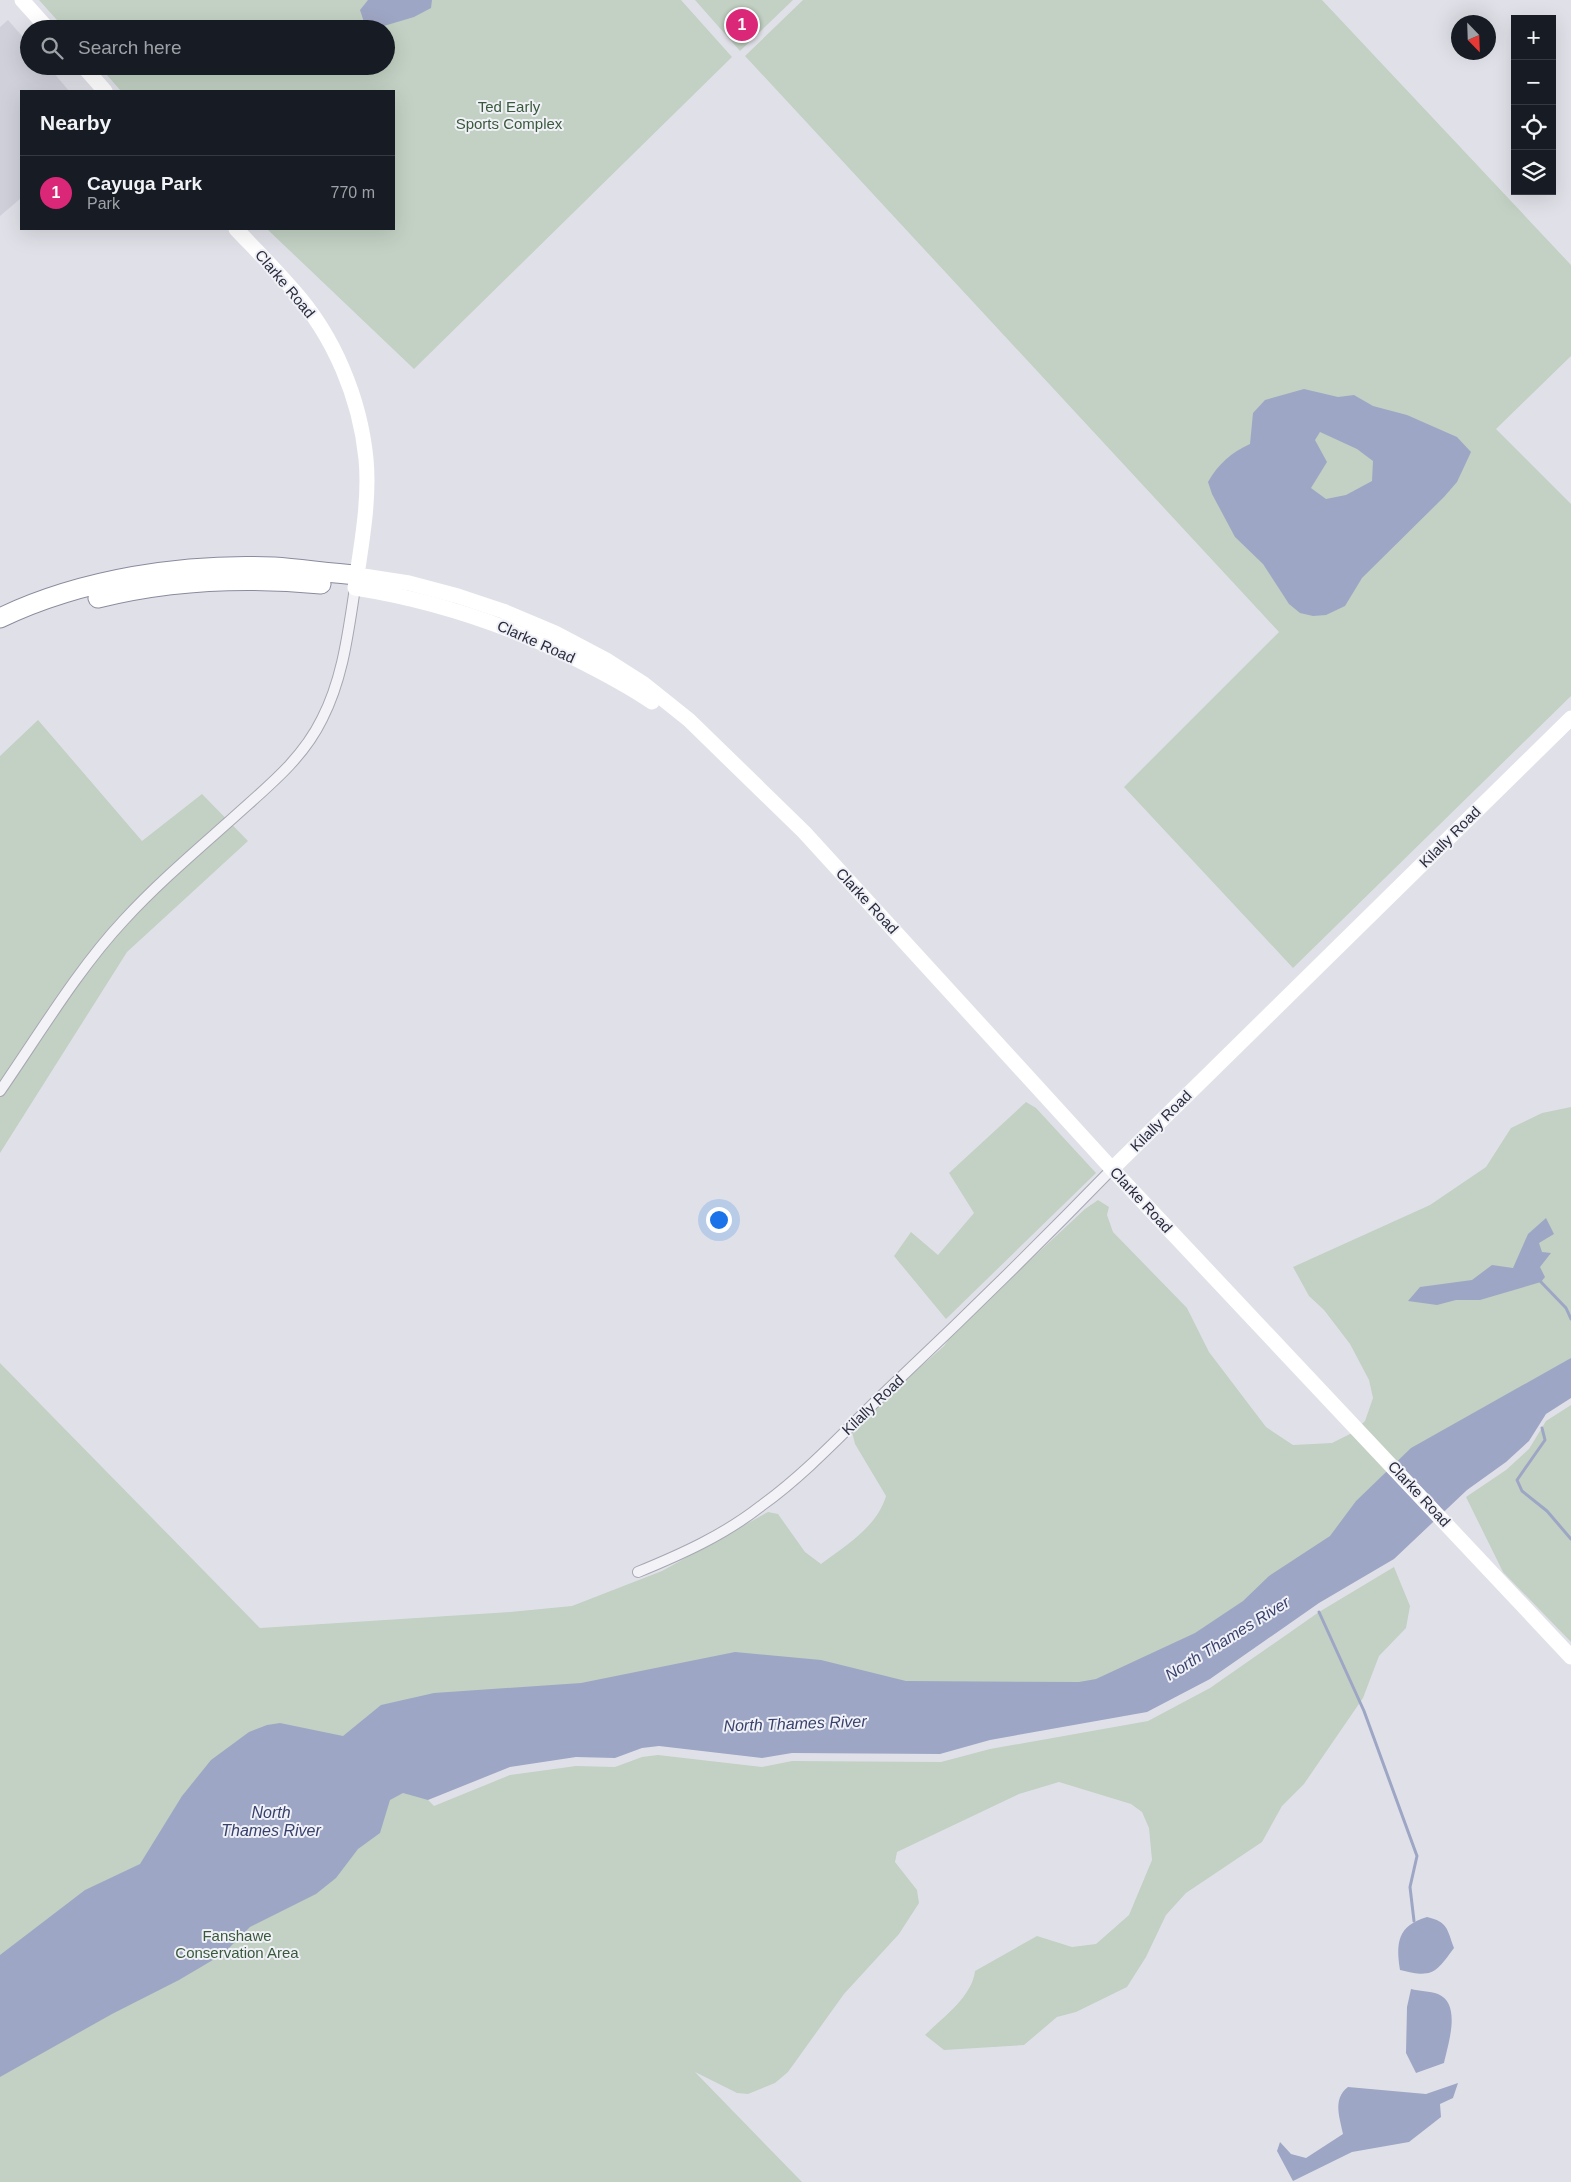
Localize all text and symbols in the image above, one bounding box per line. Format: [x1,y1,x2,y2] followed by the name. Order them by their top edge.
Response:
[726,6,758,44] pin: 1
[1451,15,1496,60] north arrow
[1511,15,1556,195] map controls
[1511,15,1556,60] button: +
[20,20,395,75] search box
[38,34,66,62] icon: search
[78,37,182,58] text: Search here
[1511,60,1556,105] button: −
[456,98,563,132] park label: Ted Early Sports Complex
[1511,105,1556,150] button: locate
[40,111,111,134] text: Nearby
[1511,150,1556,195] button: layers
[87,173,202,194] text: Cayuga Park
[52,184,60,201] text: 1
[331,184,375,201] text: 770 m
[87,195,120,212] text: Park
[252,246,319,321] street label: Clarke Road
[495,617,578,666] street label: Clarke Road
[1416,803,1484,871] street label: Kilally Road
[833,864,902,937] street label: Clarke Road
[1127,1087,1195,1155] street label: Kilally Road
[1107,1163,1176,1236] street label: Clarke Road
[706,1207,732,1233] your location
[838,1371,907,1438] street label: Kilally Road
[1385,1457,1454,1530] street label: Clarke Road
[1162,1593,1293,1684] water label: North Thames River
[723,1712,868,1734] water label: North Thames River
[221,1804,321,1839] water label: North Thames River
[175,1927,299,1961] park label: Fanshawe Conservation Area

